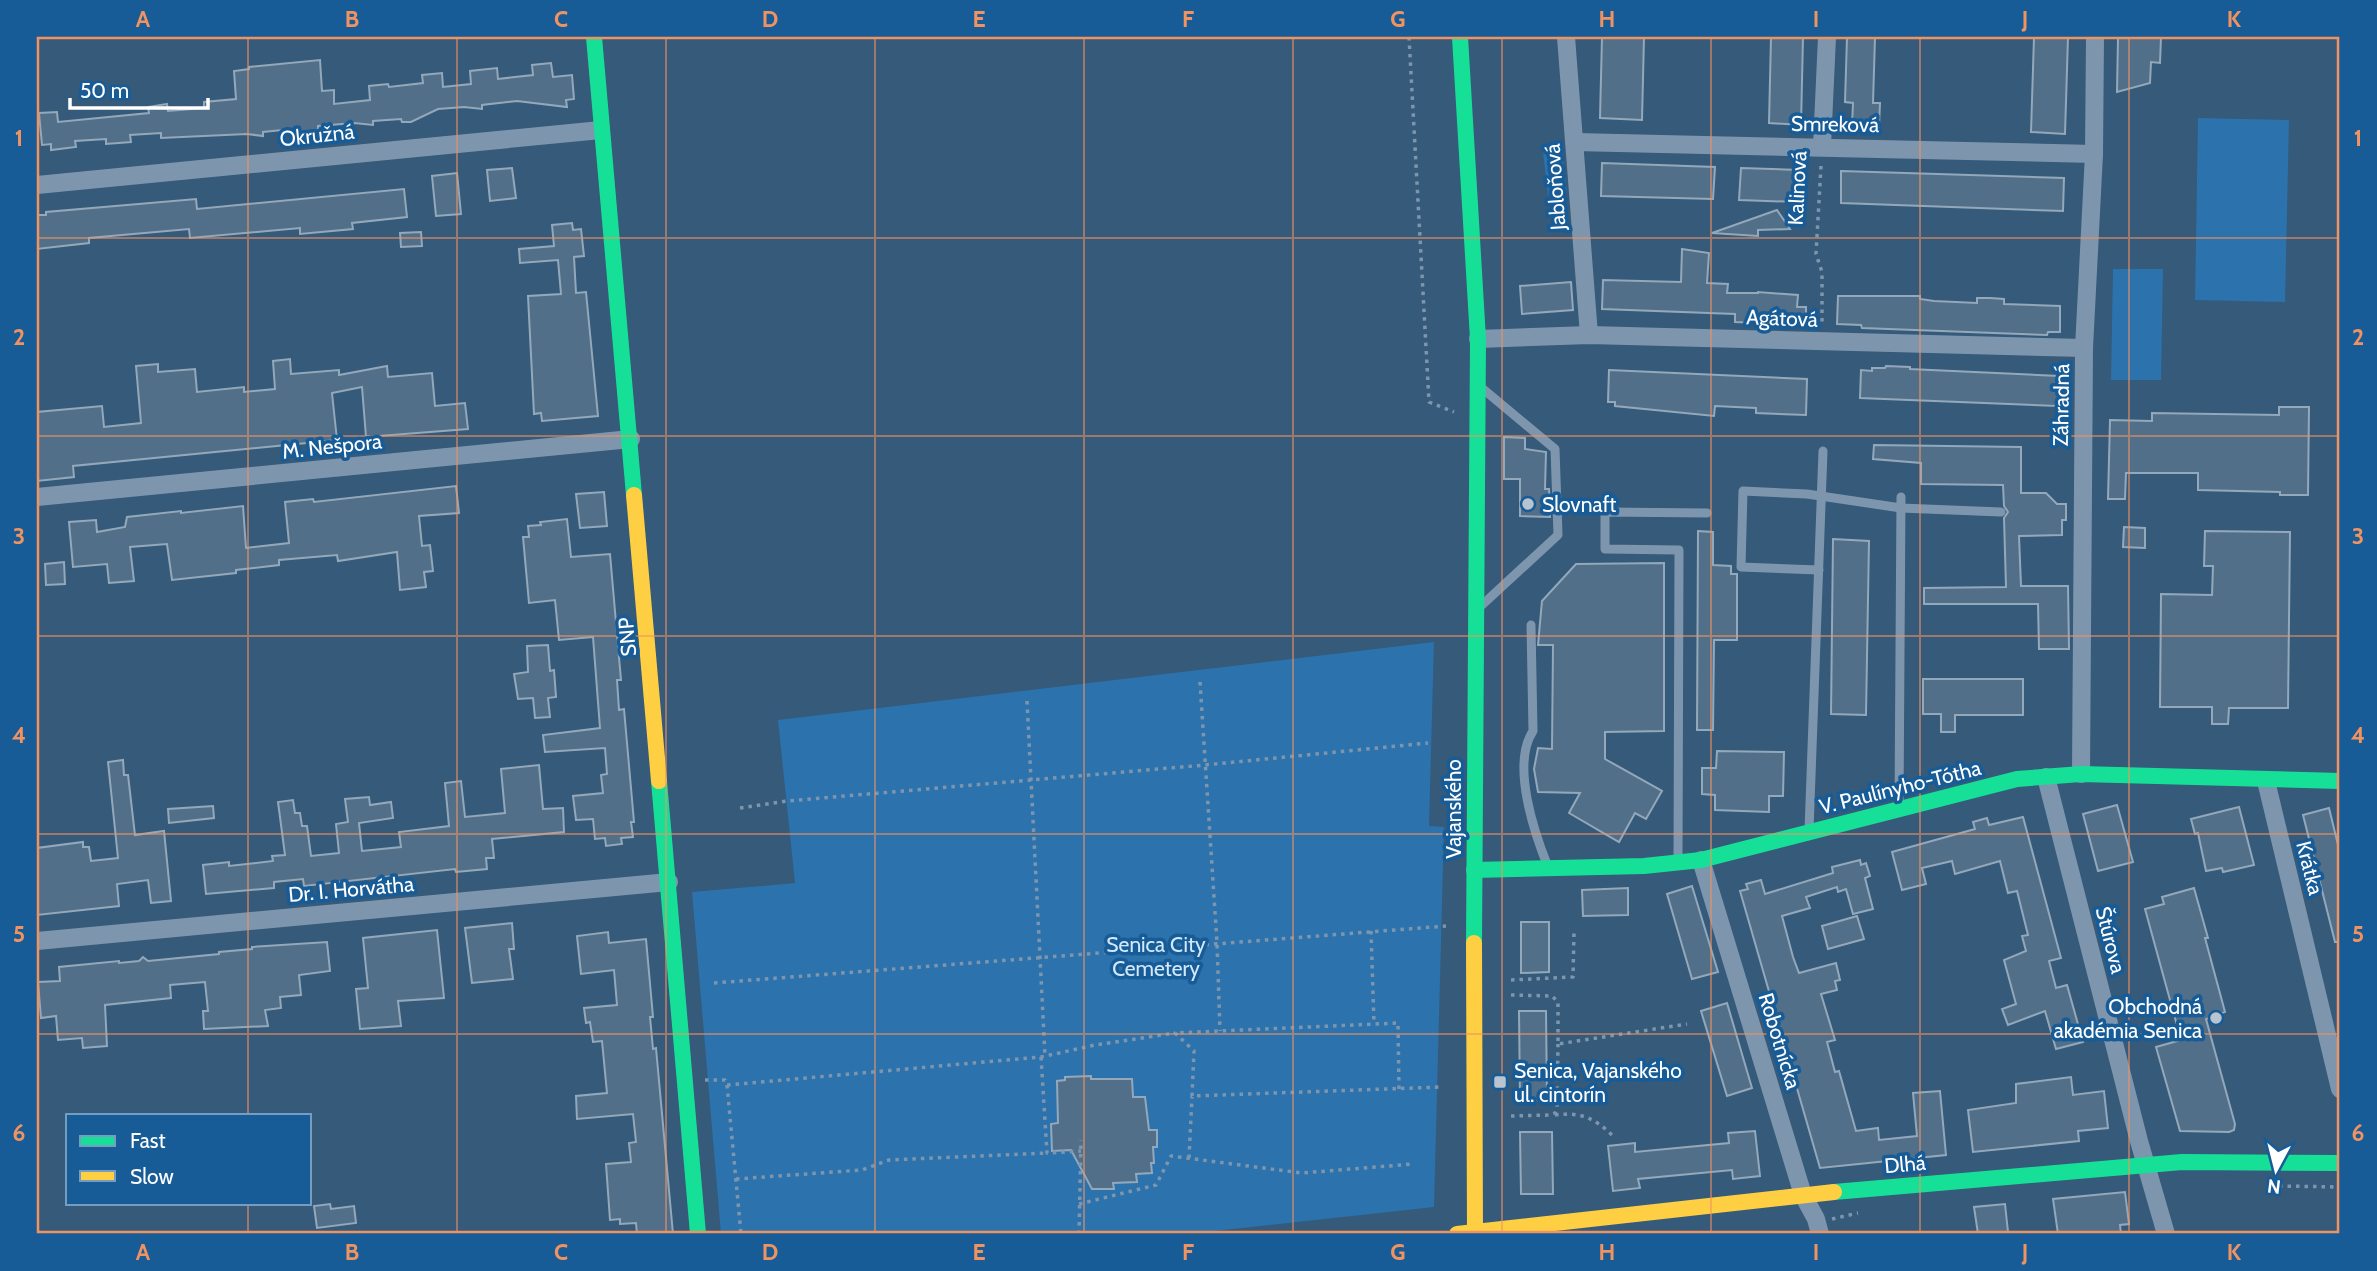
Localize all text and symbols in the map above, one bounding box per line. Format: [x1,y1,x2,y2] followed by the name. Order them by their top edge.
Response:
[136,5,151,33] text: A
[345,5,359,33] text: B
[554,5,568,33] text: C
[762,5,778,33] text: D
[972,5,986,33] text: E
[1182,5,1194,33] text: F
[1390,5,1406,33] text: G
[1599,5,1615,33] text: H
[1813,5,1819,33] text: I
[2021,5,2028,33] text: J
[2227,5,2242,33] text: K
[70,66,208,110] scale bar
[80,78,129,103] text: 50 m
[1791,111,1879,137] street label: Smreková
[278,119,356,151] street label: Okružná
[15,124,23,152] text: 1
[2354,124,2362,152] text: 1
[1540,143,1571,232] street label: Jabloňová
[1783,150,1811,226] street label: Kalinová
[1746,304,1818,332] street label: Agátová
[13,323,25,351] text: 2
[2352,323,2364,351] text: 2
[2048,363,2074,447] street label: Záhradná
[281,428,383,464] street label: M. Nešpora
[1542,492,1616,517] place label: Slovnaft
[1520,496,1536,512] marker: Slovnaft
[13,522,25,550] text: 3
[2352,522,2364,550] text: 3
[613,616,641,658] street label: SNP
[12,721,26,749] text: 4
[2351,721,2365,749] text: 4
[1817,755,1983,819] street label: V. Paulínyho-Tótha
[1441,759,1467,859] street label: Vajanského
[2291,838,2329,898] street label: Krátka
[287,871,415,907] street label: Dr. I. Horvátha
[2091,904,2131,976] street label: Štúrova
[13,920,25,948] text: 5
[2352,920,2364,948] text: 5
[1106,932,1206,981] park label: Senica City Cemetery
[1754,990,1806,1092] street label: Robotnícka
[2054,994,2202,1043] place label: Obchodná akadémia Senica
[2208,1010,2224,1026] marker: Obchodná akadémia Senica
[1514,1058,1682,1107] place label: Senica, Vajanského ul. cintorín
[1492,1074,1508,1090] marker: Senica, Vajanského ul. cintorín
[66,1114,312,1204] legend
[13,1119,25,1147] text: 6
[2352,1119,2364,1147] text: 6
[130,1128,166,1153] text: Fast
[2240,1134,2310,1204] north arrow
[1883,1150,1927,1178] street label: Dlhá
[130,1164,174,1189] text: Slow
[2266,1174,2282,1199] text: N
[136,1238,151,1266] text: A
[345,1238,359,1266] text: B
[554,1238,568,1266] text: C
[762,1238,778,1266] text: D
[972,1238,986,1266] text: E
[1182,1238,1194,1266] text: F
[1390,1238,1406,1266] text: G
[1599,1238,1615,1266] text: H
[1813,1238,1819,1266] text: I
[2021,1238,2028,1266] text: J
[2227,1238,2242,1266] text: K

